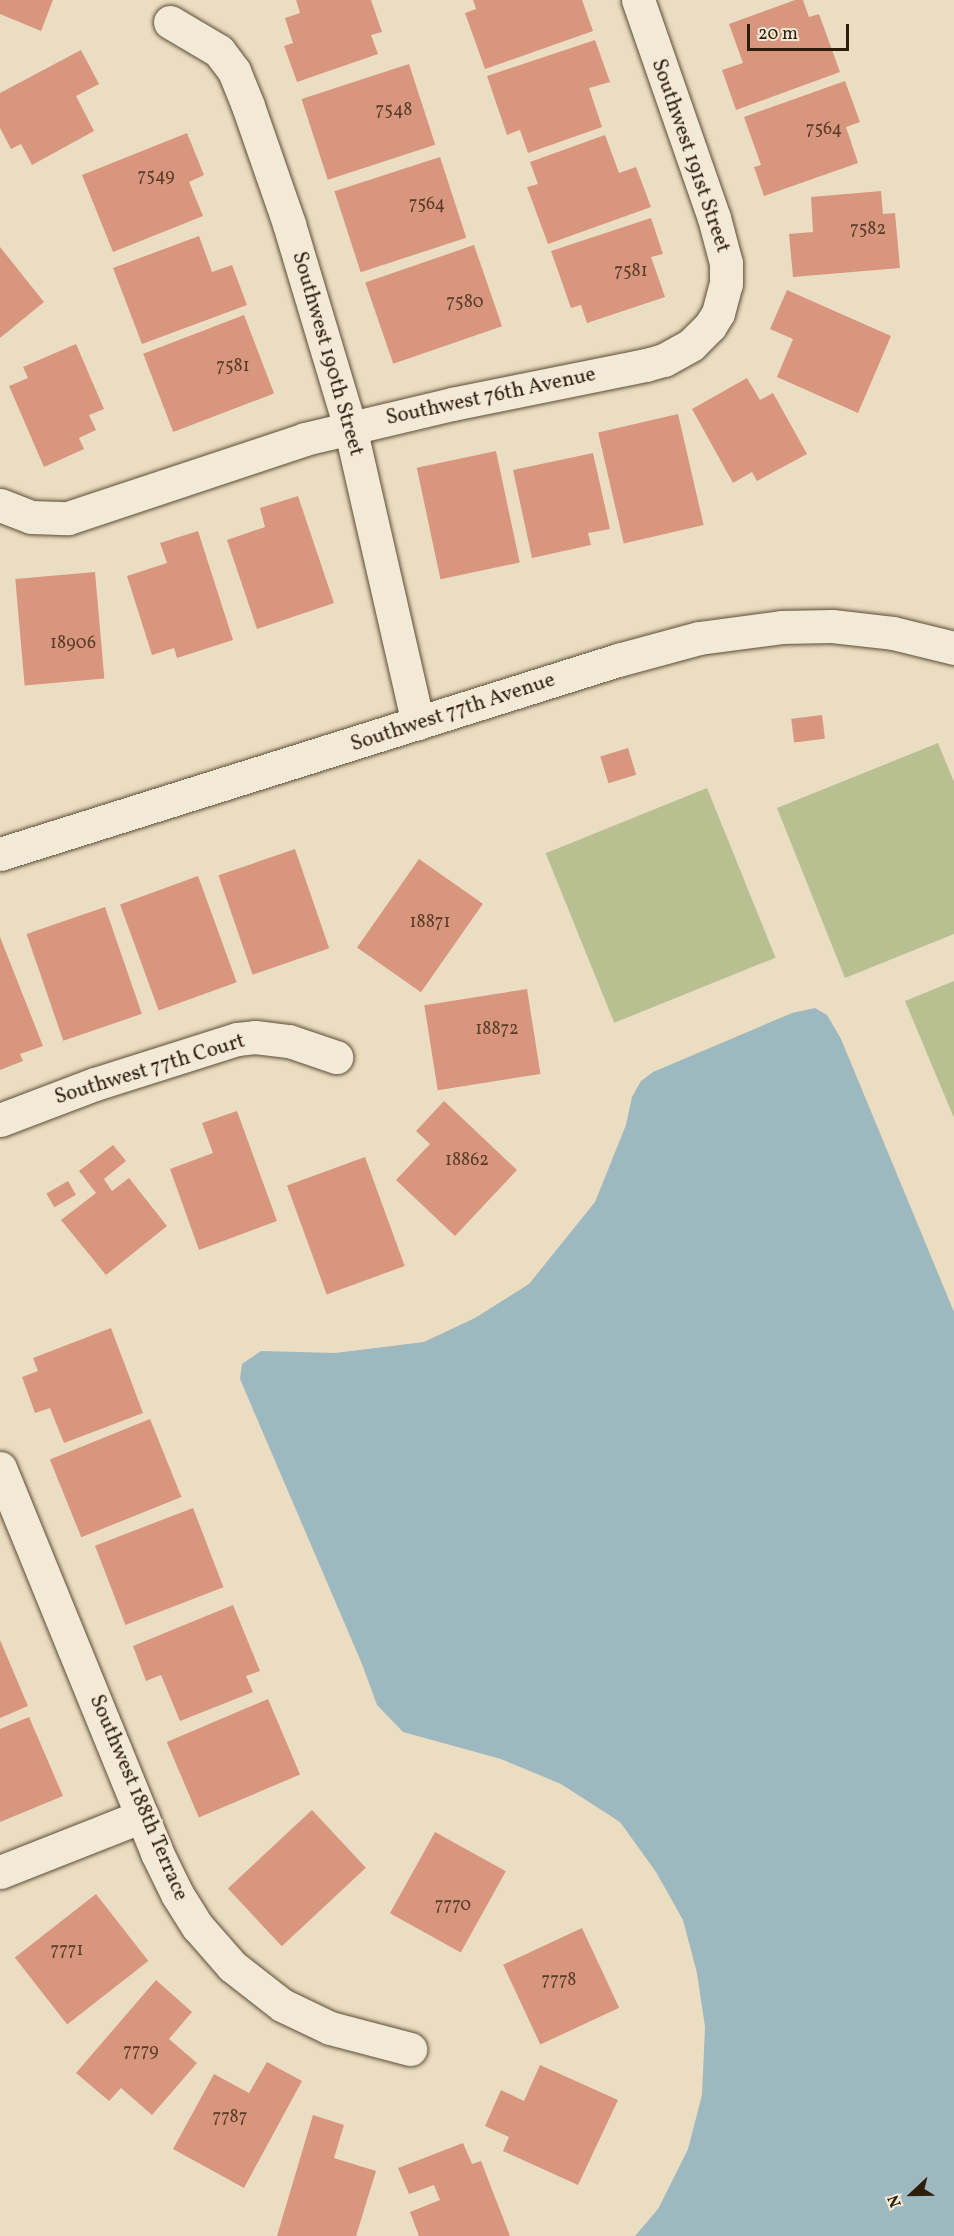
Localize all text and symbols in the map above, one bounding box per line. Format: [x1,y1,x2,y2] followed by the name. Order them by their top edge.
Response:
[750,12,852,50] scale bar
[758,22,798,47] text: 20 m
[645,56,735,256] street label: Southwest 191st Street
[376,100,412,122] house number: 7548
[806,119,842,141] house number: 7564
[138,166,174,188] house number: 7549
[409,194,445,216] house number: 7564
[850,219,886,241] house number: 7582
[286,249,368,459] street label: Southwest 190th Street
[614,261,648,283] house number: 7581
[446,292,484,314] house number: 7580
[216,356,250,378] house number: 7581
[384,362,598,432] street label: Southwest 76th Avenue
[50,633,96,655] house number: 18906
[348,668,558,758] street label: Southwest 77th Avenue
[410,912,450,934] house number: 18871
[475,1019,519,1041] house number: 18872
[52,1029,248,1111] street label: Southwest 77th Court
[445,1150,489,1172] house number: 18862
[83,1691,193,1905] street label: Southwest 188th Terrace
[435,1895,471,1917] house number: 7770
[50,1940,84,1962] house number: 7771
[542,1970,576,1992] house number: 7778
[123,2041,159,2063] house number: 7779
[213,2107,247,2129] house number: 7787
[882,2164,942,2224] north arrow
[883,2191,908,2210] text: N

